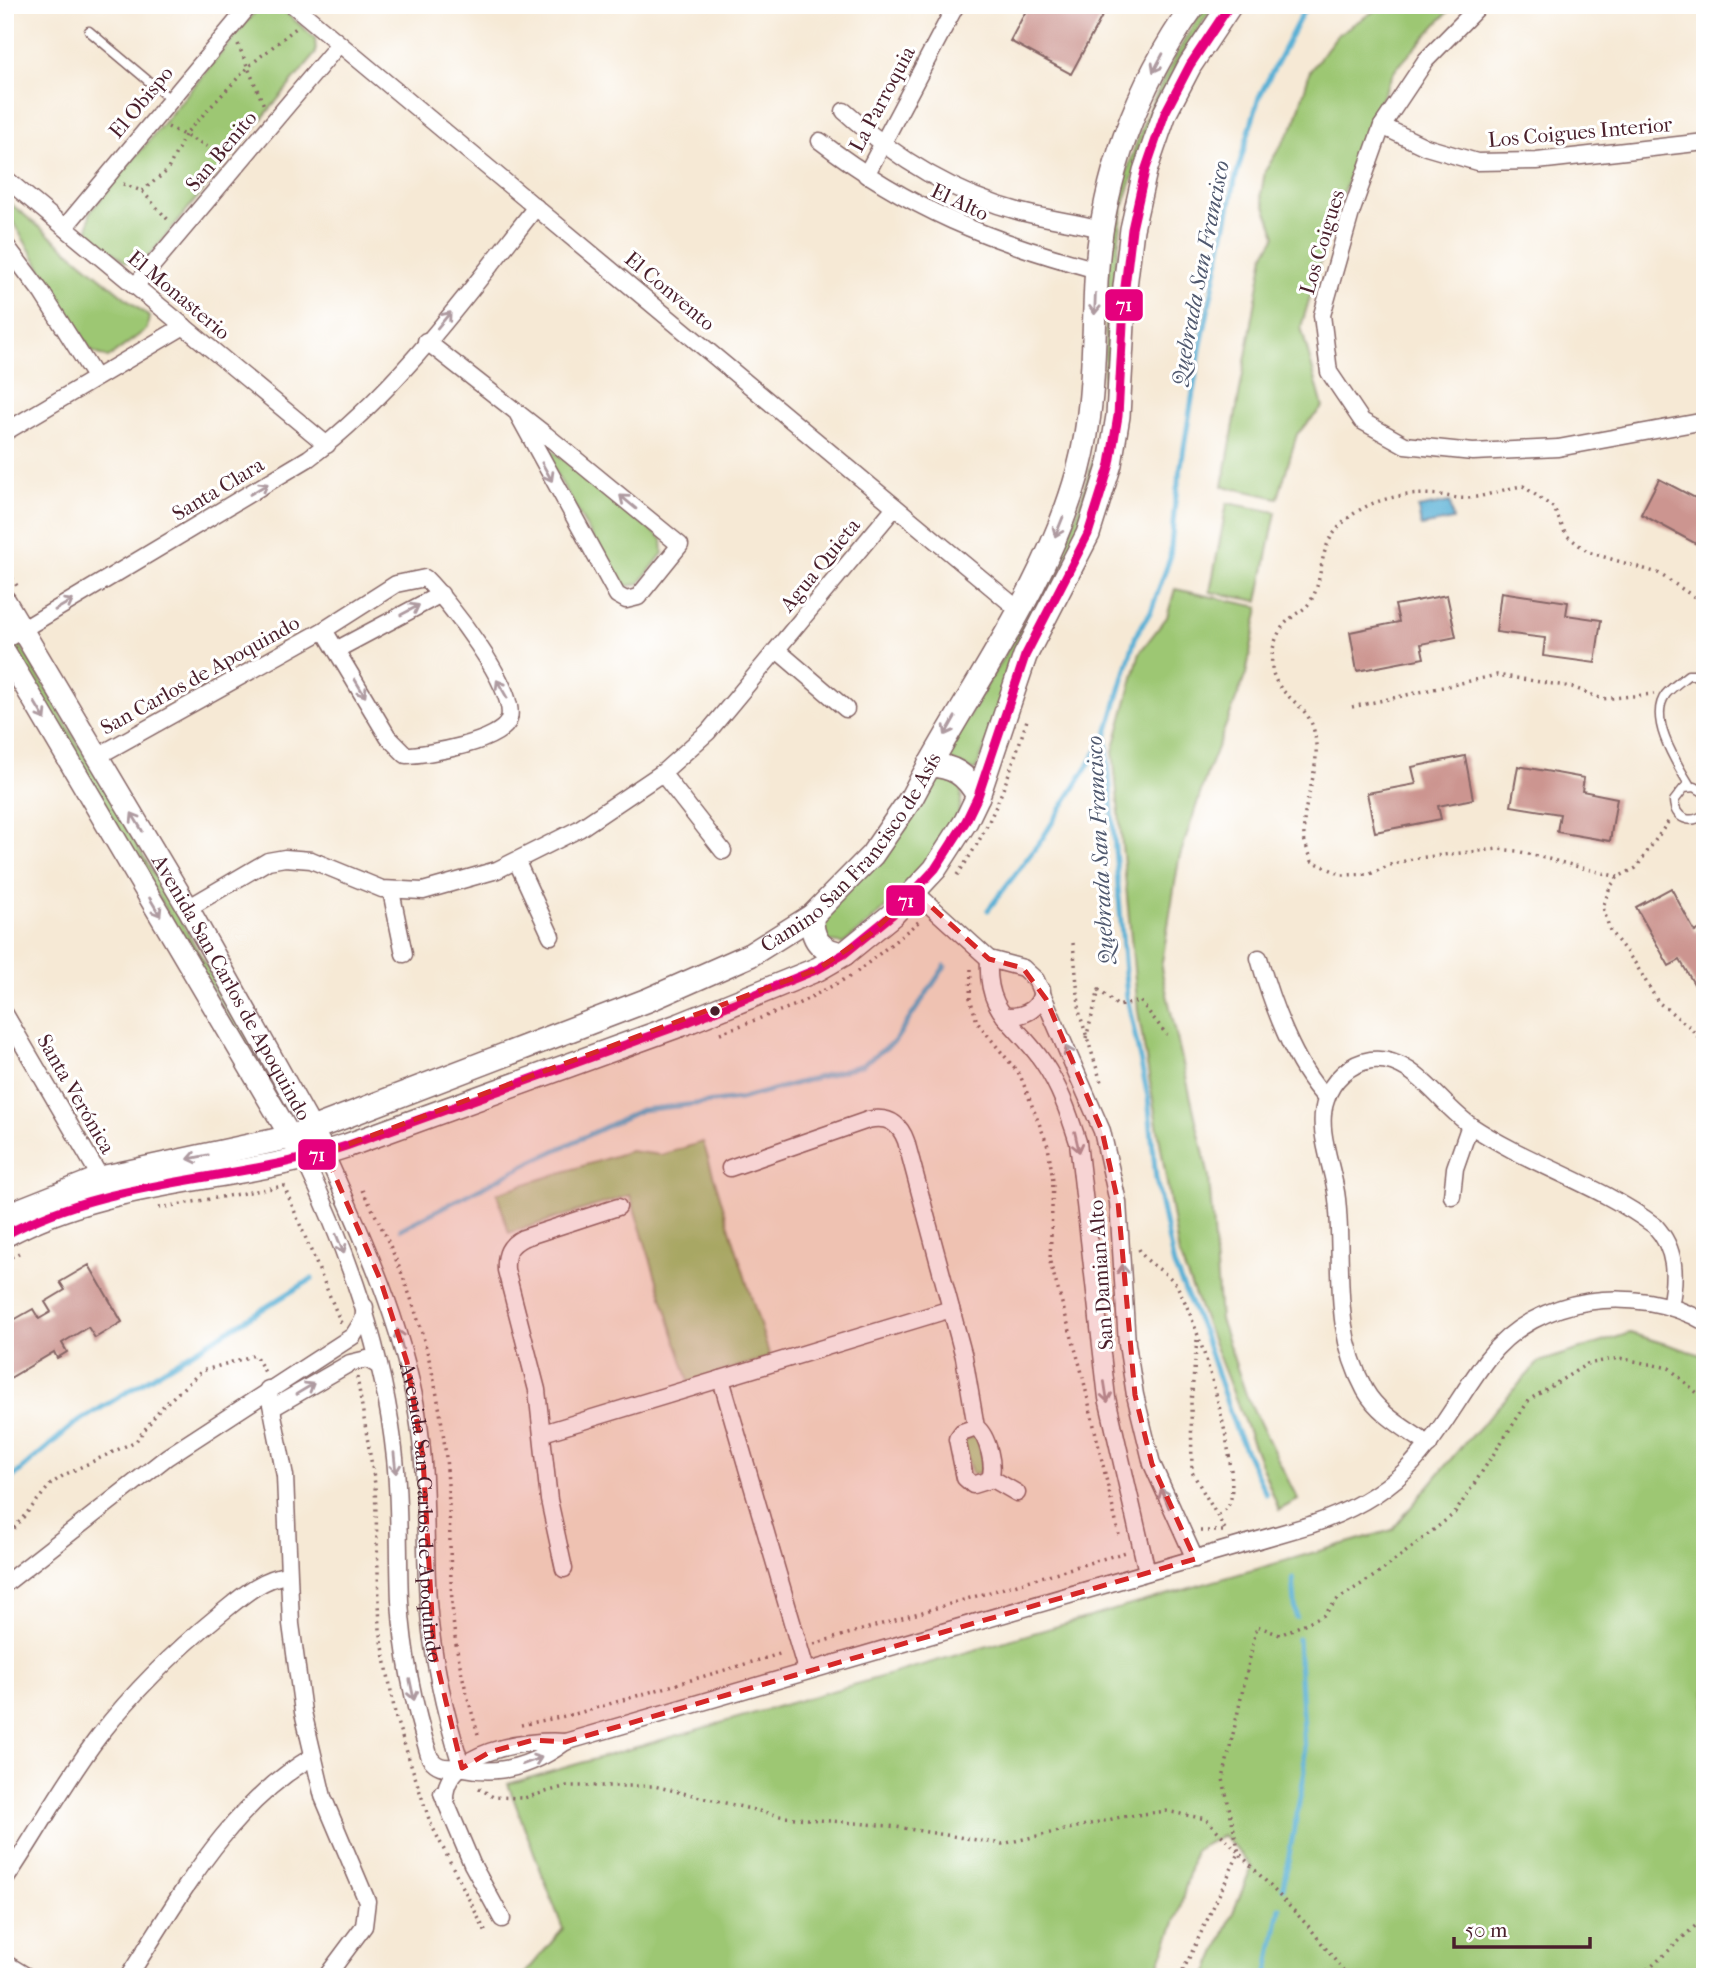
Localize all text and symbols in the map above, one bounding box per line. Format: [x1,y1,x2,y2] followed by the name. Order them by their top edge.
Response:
[844,42,920,156] street label: La Parroquia
[1151,53,1165,73] one-way arrow
[104,61,178,143] street label: El Obispo
[180,106,262,196] street label: San Benito
[1487,112,1673,152] street label: Los Coigues Interior
[1165,158,1235,389] water label: Quebrada San Francisco
[927,178,993,226] street label: El Alto
[1295,187,1349,297] street label: Los Coigues
[123,245,235,345] street label: El Monasterio
[620,246,720,336] street label: El Convento
[1104,288,1144,322] line badge: 71
[1089,293,1102,316] one-way arrow
[1115,294,1132,316] text: 71
[436,312,451,330] one-way arrow
[168,452,268,526] street label: Santa Clara
[540,461,554,481] one-way arrow
[249,481,269,495] one-way arrow
[619,494,637,510] one-way arrow
[774,513,865,617] street label: Agua Quieta
[1052,516,1065,538] one-way arrow
[53,598,73,612] one-way arrow
[399,603,420,616] one-way arrow
[96,610,304,740] street label: San Carlos de Apoquindo
[353,678,367,698] one-way arrow
[495,679,509,699] one-way arrow
[33,700,47,720] one-way arrow
[943,716,957,736] one-way arrow
[1081,735,1120,966] water label: Quebrada San Francisco
[756,748,946,957] street label: Camino San Francisco de Asís
[130,813,144,833] one-way arrow
[146,849,316,1124] street label: Avenida San Carlos de Apoquindo
[885,884,926,917] line badge: 71
[897,890,914,912] text: 71
[149,896,163,916] one-way arrow
[708,1004,722,1018] unlabelled marker
[32,1030,120,1158] street label: Santa Verónica
[1063,1046,1076,1068] one-way arrow
[1071,1130,1084,1153] one-way arrow
[297,1138,337,1171] line badge: 71
[308,1144,325,1166] text: 71
[187,1150,210,1164] one-way arrow
[1084,1199,1118,1351] street label: San Damian Alto
[334,1232,347,1254] one-way arrow
[1116,1264,1129,1287] one-way arrow
[393,1328,406,1350] one-way arrow
[394,1359,447,1664] street label: Avenida San Carlos de Apoquindo
[1100,1380,1113,1403] one-way arrow
[294,1382,314,1396] one-way arrow
[389,1451,402,1474] one-way arrow
[1158,1487,1171,1509] one-way arrow
[406,1678,420,1701] one-way arrow
[521,1754,543,1766] one-way arrow
[1454,1905,1591,1949] scale bar
[1465,1918,1508,1942] text: 50 m

